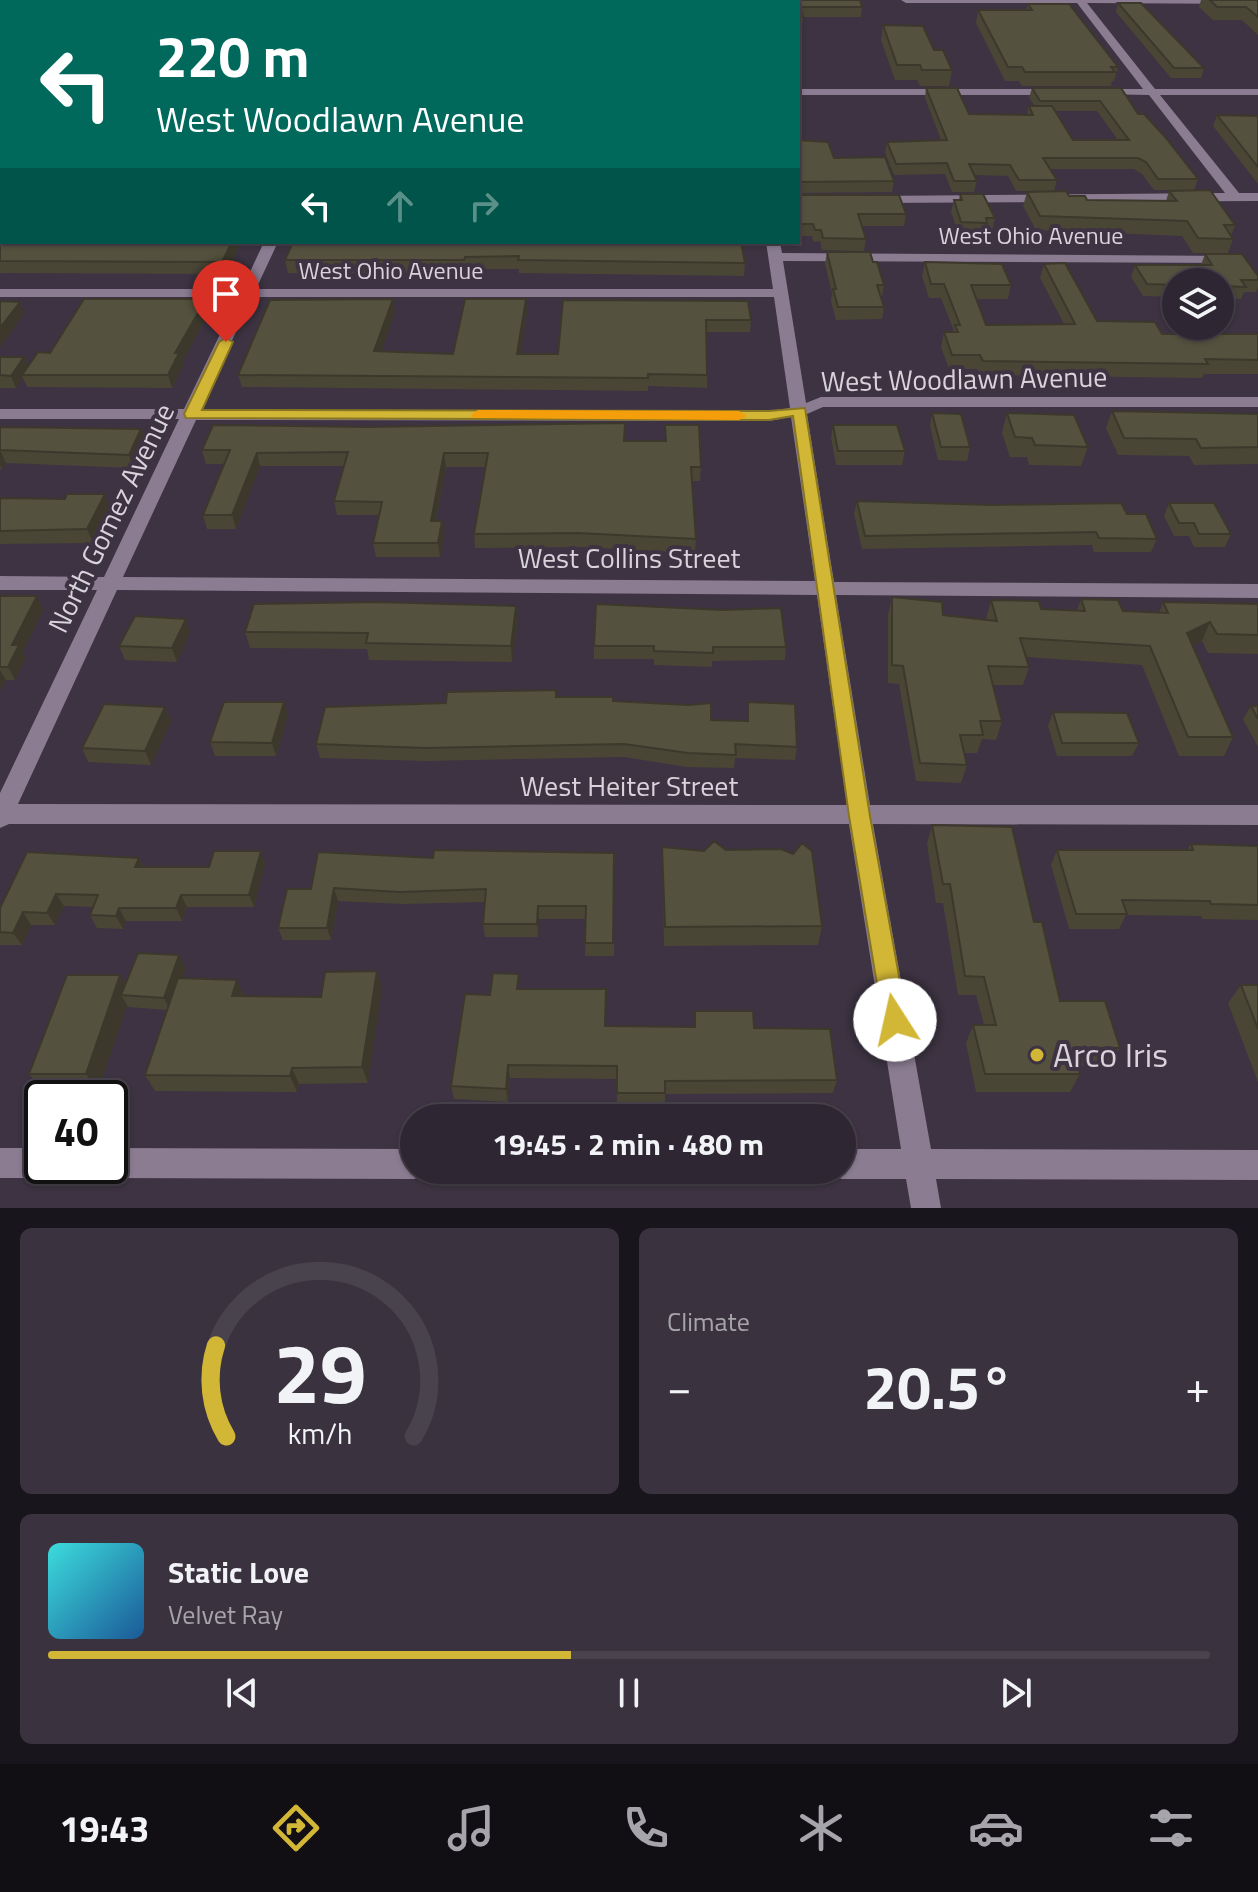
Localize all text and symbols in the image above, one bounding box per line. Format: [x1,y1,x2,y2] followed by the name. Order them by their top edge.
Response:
[156,14,309,99] text: 220 m
[24,32,128,136] icon: left
[156,91,525,146] text: West Woodlawn Avenue
[294,184,338,228] icon: left
[378,184,422,228] icon: ahead
[462,184,506,228] icon: right
[939,217,1123,253] street label: West Ohio Avenue
[299,252,483,288] street label: West Ohio Avenue
[192,260,260,342] pin
[1162,268,1234,340] map controls
[1162,268,1234,340] button: layers
[204,272,248,316] icon: arrive
[820,355,1108,402] street label: West Woodlawn Avenue
[36,396,185,640] street label: North Gomez Avenue
[518,536,740,579] street label: West Collins Street
[520,764,738,807] street label: West Heiter Street
[853,978,937,1062] position arrow
[1053,1028,1168,1080] place label: Arco Iris
[1028,1046,1046,1064] marker: Arco Iris
[24,1080,128,1184] speed limit sign: 40
[492,1121,764,1167] text: 19:45 · 2 min · 480 m
[667,1302,750,1341] text: Climate
[273,1309,366,1435] text: 29
[864,1341,1013,1432] text: 20.5°
[667,1353,692,1420] text: −
[1185,1353,1210,1420] text: +
[287,1412,352,1455] text: km/h
[168,1549,309,1595] text: Static Love
[168,1595,283,1634] text: Velvet Ray
[220,1671,264,1715] icon: previous
[607,1671,651,1715] icon: pause
[994,1671,1038,1715] icon: next
[268,1800,324,1856] icon: directions
[443,1800,499,1856] icon: music
[618,1800,674,1856] icon: phone
[793,1800,849,1856] icon: climate
[968,1800,1024,1856] icon: car
[1143,1800,1199,1856] icon: filters
[59,1801,149,1856] text: 19:43

